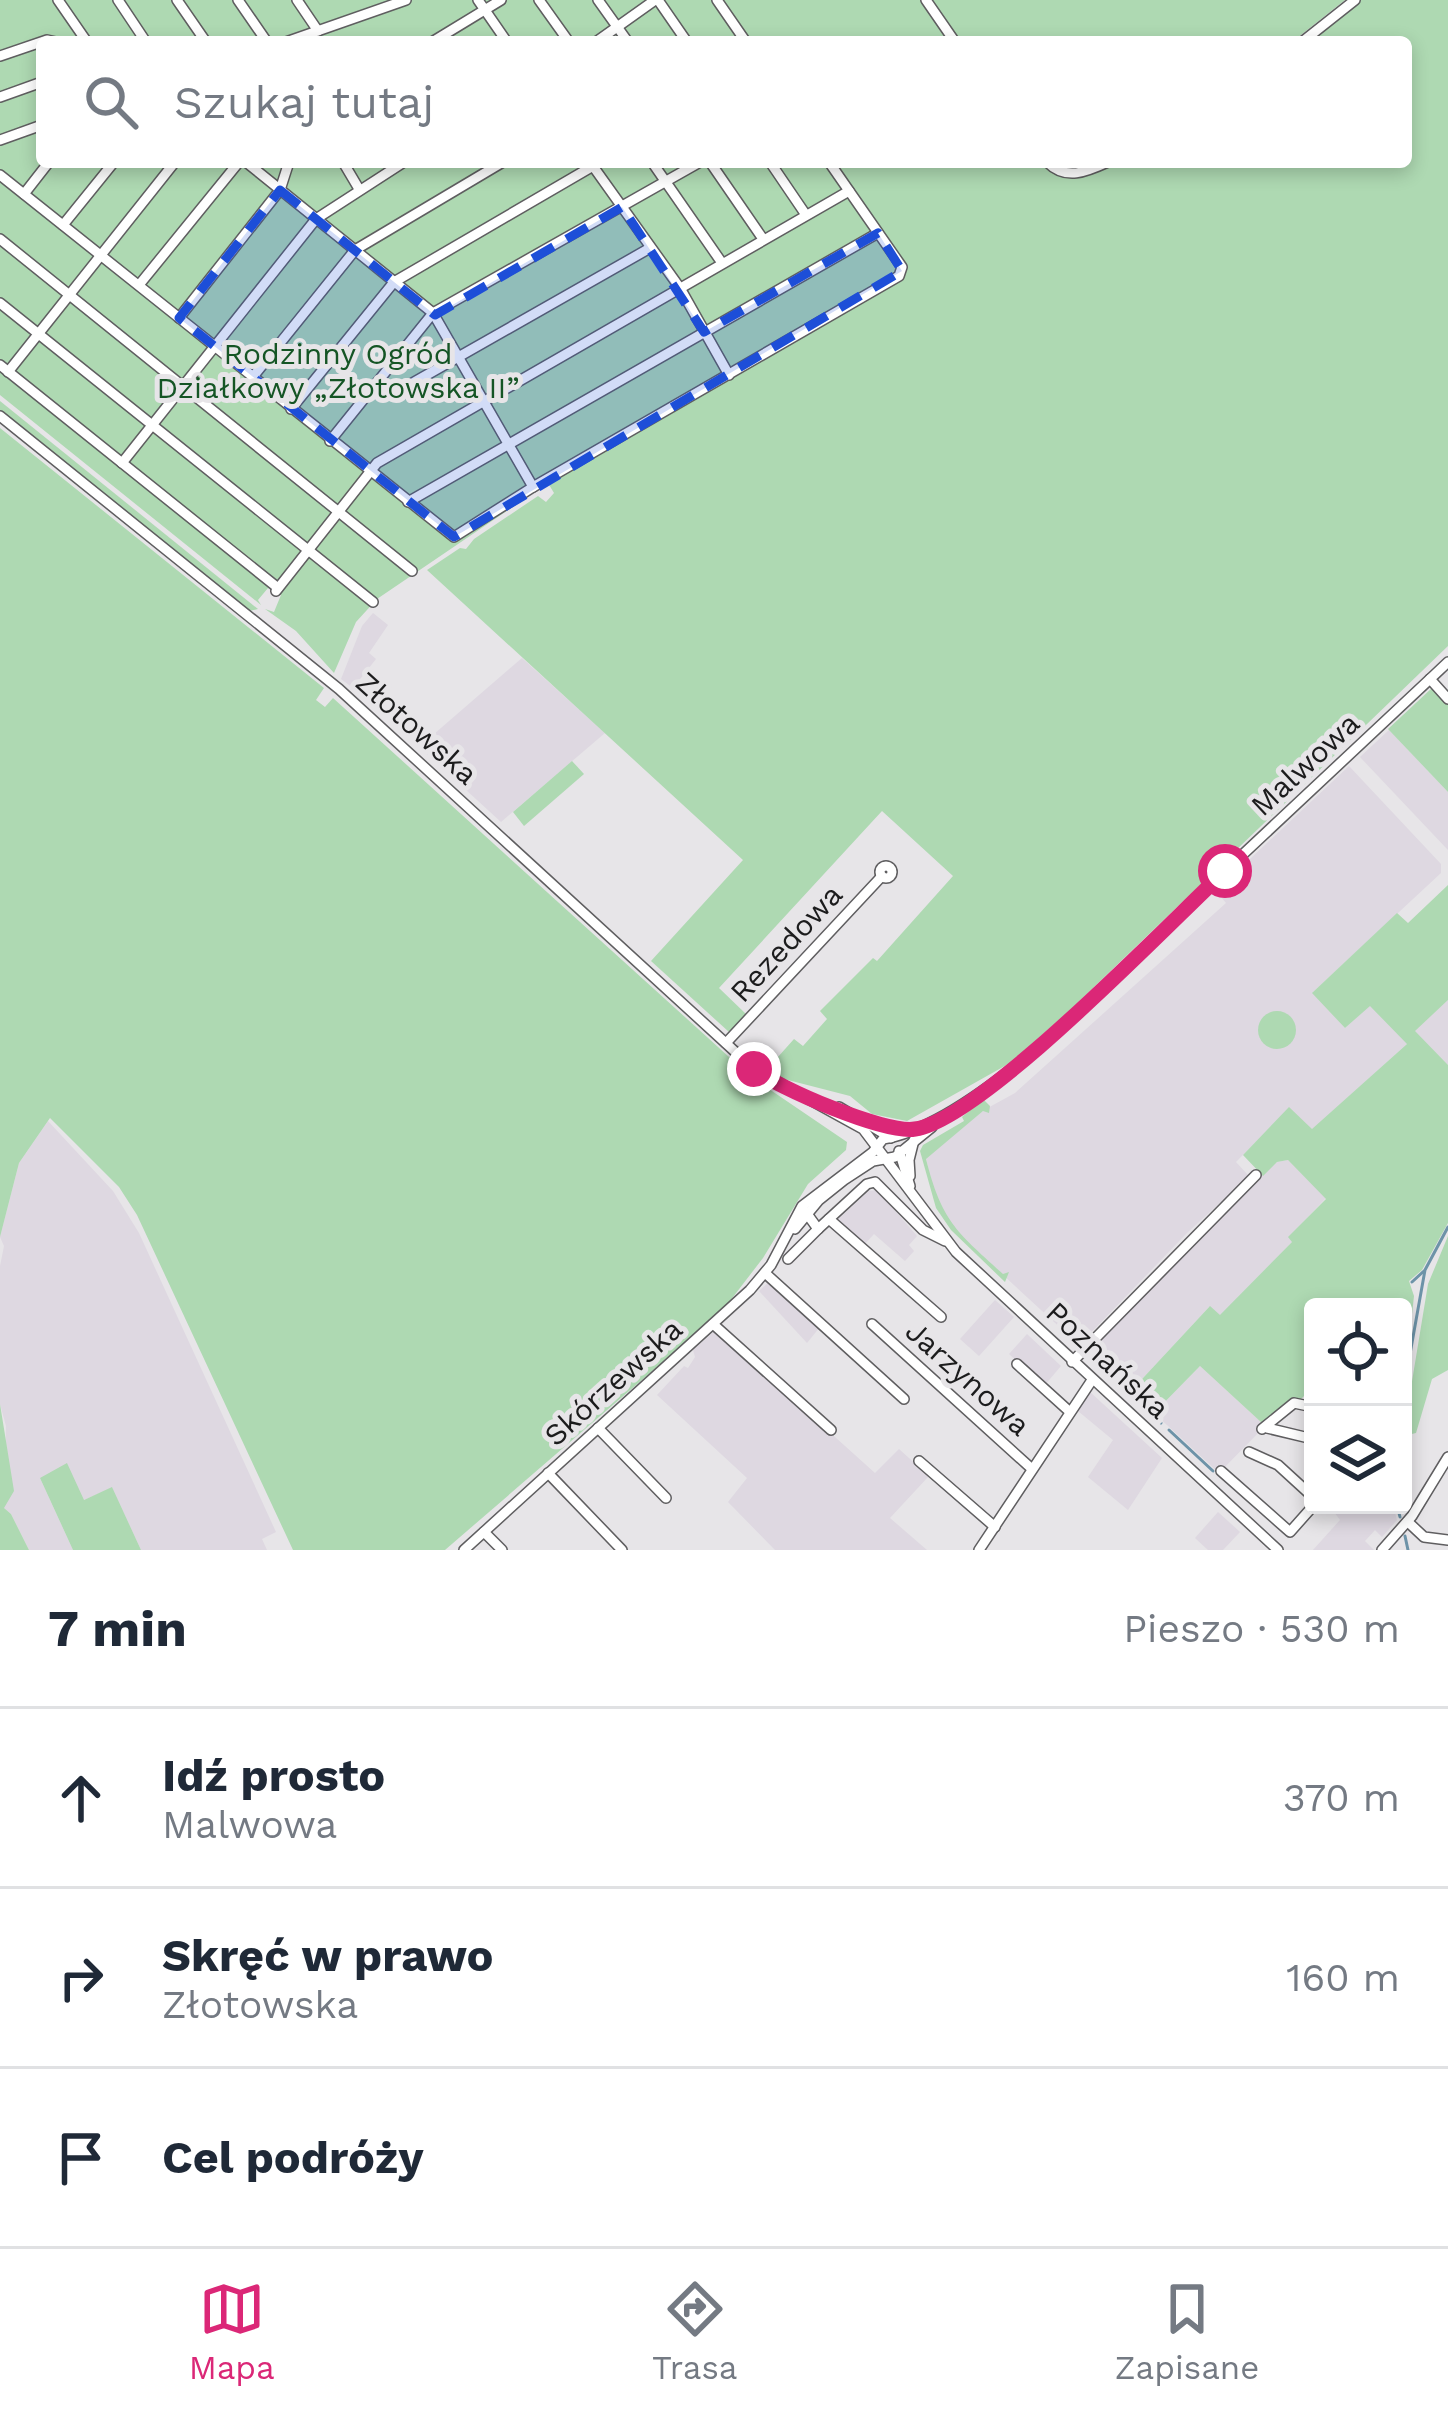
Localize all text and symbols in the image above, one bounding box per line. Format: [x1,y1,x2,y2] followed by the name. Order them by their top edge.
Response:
[36,36,1412,168] search box
[78,69,144,135] icon: search
[174,76,434,129] text: Szukaj tutaj
[156,336,520,405] park label: Rodzinny Ogród Działkowy „Złotowska II”
[349,664,485,792] street label: Złotowska
[1244,705,1366,823] street label: Malwowa
[1198,844,1252,898] route start
[723,877,849,1009] street label: Rezedowa
[727,1042,781,1096] route end
[1039,1294,1177,1426] street label: Poznańska
[1304,1298,1412,1514] map controls
[1304,1298,1412,1406] button: locate
[537,1311,689,1453] street label: Skórzewska
[899,1313,1037,1443] street label: Jarzynowa
[1304,1406,1412,1514] button: layers
[48,1599,187,1658] text: 7 min
[1123,1606,1400,1651] text: Pieszo · 530 m
[162,1749,385,1802] text: Idź prosto
[48,1765,114,1831] icon: ahead
[1283,1775,1400,1820] text: 370 m
[162,1802,337,1847] text: Malwowa
[162,1929,493,1982] text: Skręć w prawo
[48,1945,114,2011] icon: right
[1286,1955,1400,2000] text: 160 m
[162,1982,358,2027] text: Złotowska
[48,2125,114,2191] icon: arrive
[162,2131,423,2184] text: Cel podróży
[189,2276,275,2387] tab: Mapa
[652,2276,737,2387] tab: Trasa
[1115,2276,1259,2387] tab: Zapisane

